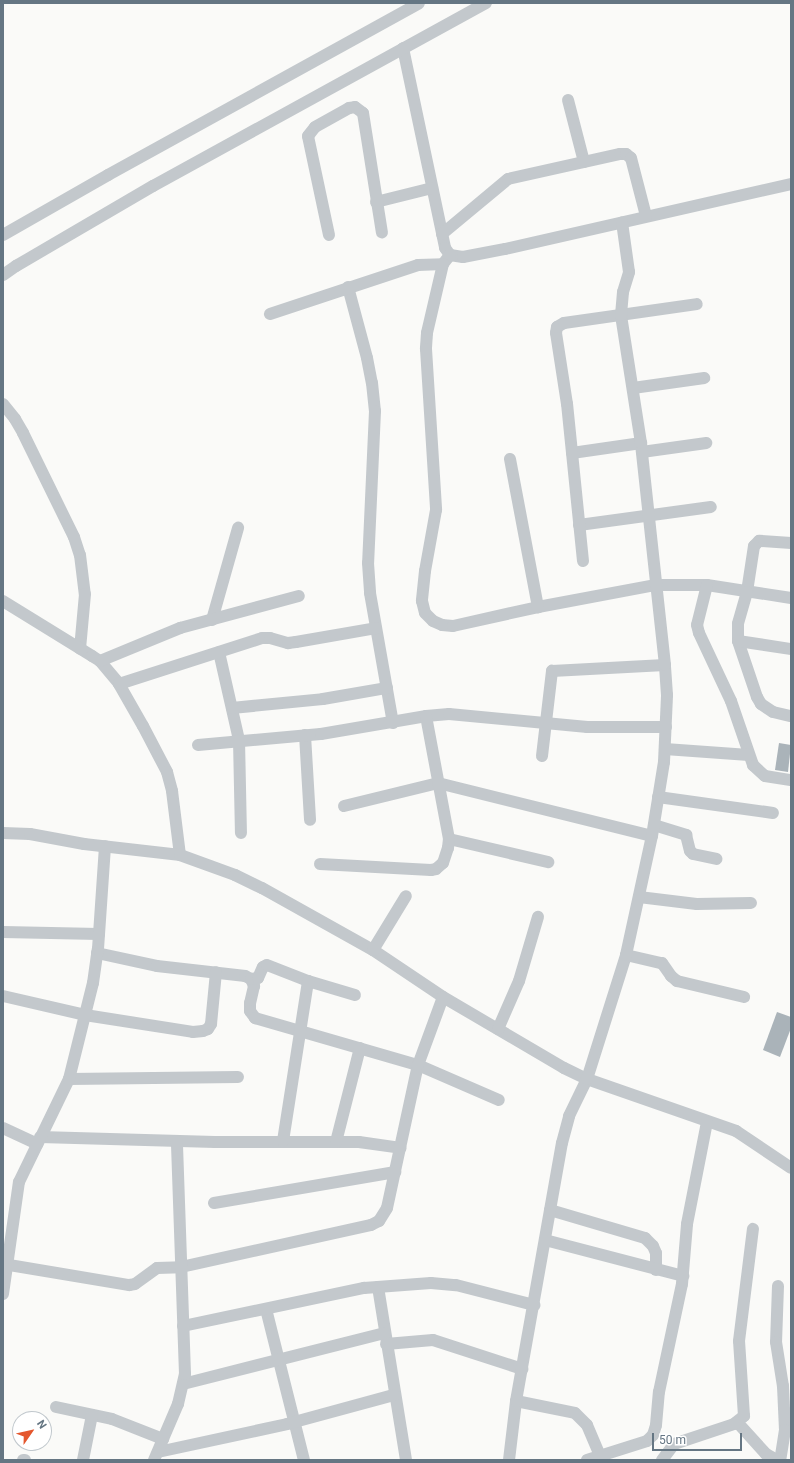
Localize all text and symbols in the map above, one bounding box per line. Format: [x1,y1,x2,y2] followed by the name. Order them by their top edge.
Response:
[12,1411,52,1451] north arrow
[34,1418,49,1431] text: N
[654,1425,744,1451] scale bar
[659,1433,686,1447] text: 50 m

